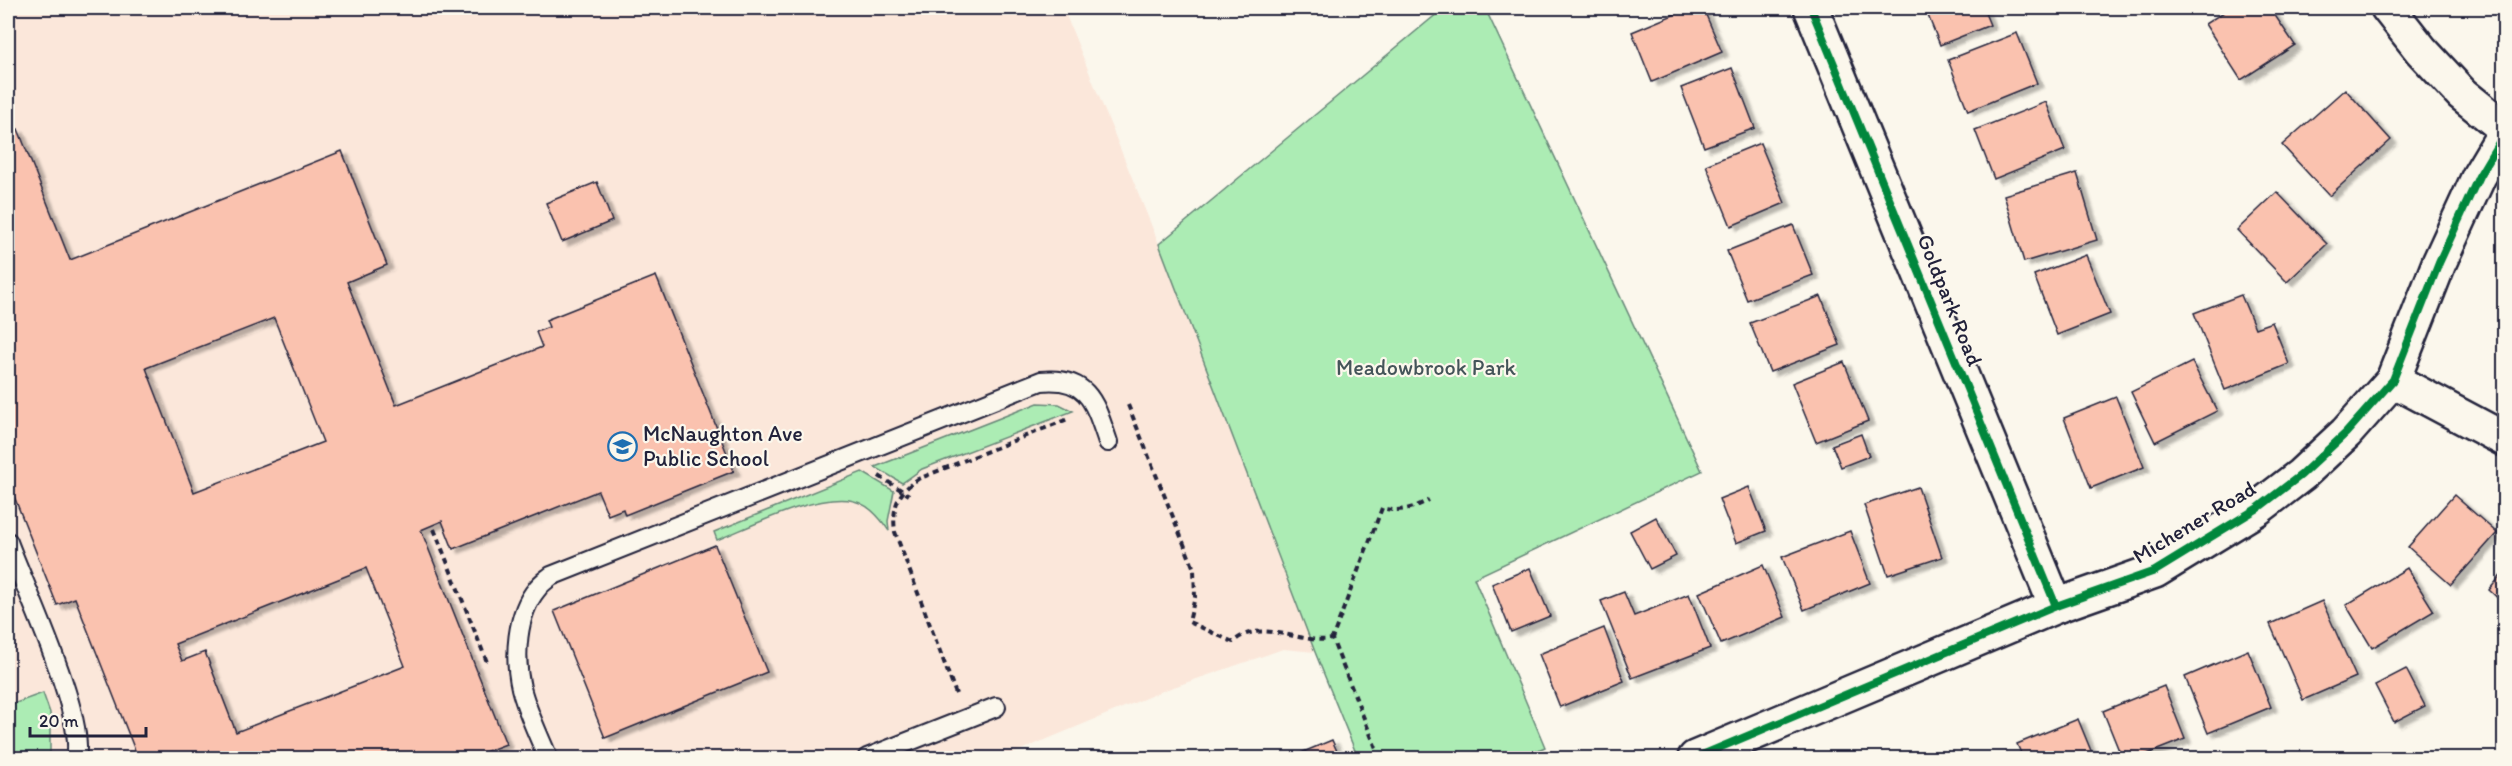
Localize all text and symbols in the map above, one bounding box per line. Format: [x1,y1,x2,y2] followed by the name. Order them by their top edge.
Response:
[1911,230,1989,370] street label: Goldpark Road
[1336,354,1517,381] park label: Meadowbrook Park
[643,420,803,472] place label: McNaughton Ave Public School
[606,430,638,462] school or university icon: McNaughton Ave Public School
[2128,475,2261,569] street label: Michener Road
[30,700,146,738] scale bar
[39,710,79,732] text: 20 m

